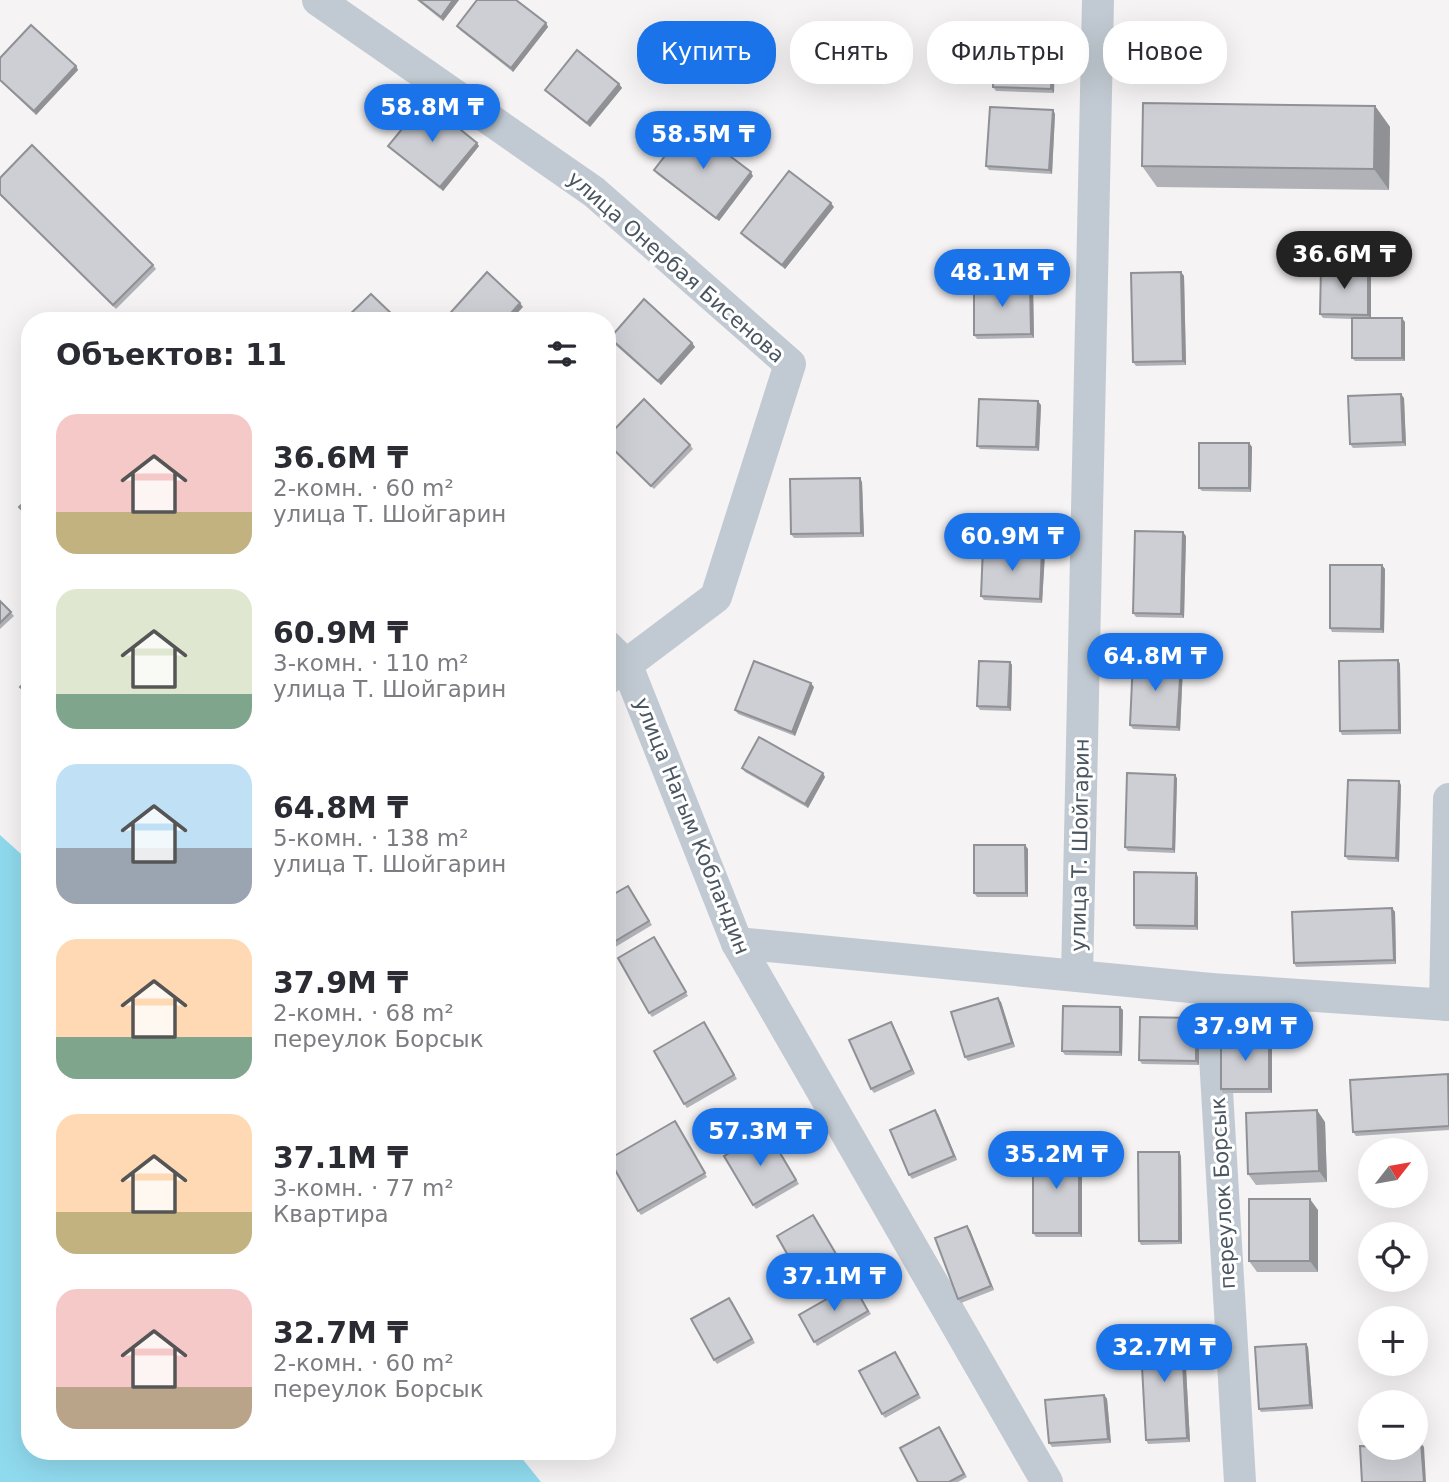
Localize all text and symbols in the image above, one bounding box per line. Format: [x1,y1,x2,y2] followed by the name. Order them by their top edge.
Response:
[637,21,776,84] chip: Купить
[790,21,913,84] chip: Снять
[927,21,1089,84] chip: Фильтры
[1103,21,1227,84] chip: Новое
[367,85,497,144] pin: 58.8M ₸
[380,94,484,120] text: 58.8M ₸
[638,111,768,171] pin: 58.5M ₸
[651,121,755,147] text: 58.5M ₸
[563,166,789,368] street label: улица Онербая Бисенова
[1279,232,1409,291] pin: 36.6M ₸
[1292,241,1396,267] text: 36.6M ₸
[937,250,1067,309] pin: 48.1M ₸
[950,259,1054,285] text: 48.1M ₸
[543,335,581,373] icon: filters
[56,337,287,372] text: Объектов: 11
[273,440,408,475] text: 36.6M ₸
[112,442,196,526] icon: home
[273,475,454,501] text: 2-комн. · 60 m²
[273,501,506,527] text: улица Т. Шойгарин
[947,514,1077,573] pin: 60.9M ₸
[960,523,1064,549] text: 60.9M ₸
[273,615,408,650] text: 60.9M ₸
[112,617,196,701] icon: home
[1090,634,1220,693] pin: 64.8M ₸
[1103,643,1207,669] text: 64.8M ₸
[273,650,468,676] text: 3-комн. · 110 m²
[273,676,506,702] text: улица Т. Шойгарин
[629,694,755,958] street label: улица Нагым Кобландин
[1066,738,1094,952] street label: улица Т. Шойгарин
[273,790,408,825] text: 64.8M ₸
[112,792,196,876] icon: home
[273,825,468,851] text: 5-комн. · 138 m²
[273,851,506,877] text: улица Т. Шойгарин
[273,965,408,1000] text: 37.9M ₸
[112,967,196,1051] icon: home
[273,1000,454,1026] text: 2-комн. · 68 m²
[1180,1004,1310,1063] pin: 37.9M ₸
[1193,1013,1297,1039] text: 37.9M ₸
[273,1026,484,1052] text: переулок Борсык
[1206,1096,1240,1290] street label: переулок Борсык
[695,1108,825,1168] pin: 57.3M ₸
[708,1118,812,1144] text: 57.3M ₸
[991,1132,1121,1191] pin: 35.2M ₸
[1358,1138,1428,1208] north arrow
[1358,1138,1428,1460] map controls
[273,1140,408,1175] text: 37.1M ₸
[1004,1141,1108,1167] text: 35.2M ₸
[112,1142,196,1226] icon: home
[273,1175,454,1201] text: 3-комн. · 77 m²
[273,1201,389,1227] text: Квартира
[1358,1222,1428,1292] button: locate
[769,1254,899,1313] pin: 37.1M ₸
[782,1263,886,1289] text: 37.1M ₸
[1358,1306,1428,1376] button: +
[273,1315,408,1350] text: 32.7M ₸
[112,1317,196,1401] icon: home
[1099,1324,1229,1384] pin: 32.7M ₸
[1112,1334,1216,1360] text: 32.7M ₸
[273,1350,454,1376] text: 2-комн. · 60 m²
[273,1376,484,1402] text: переулок Борсык
[1358,1390,1428,1460] button: −

